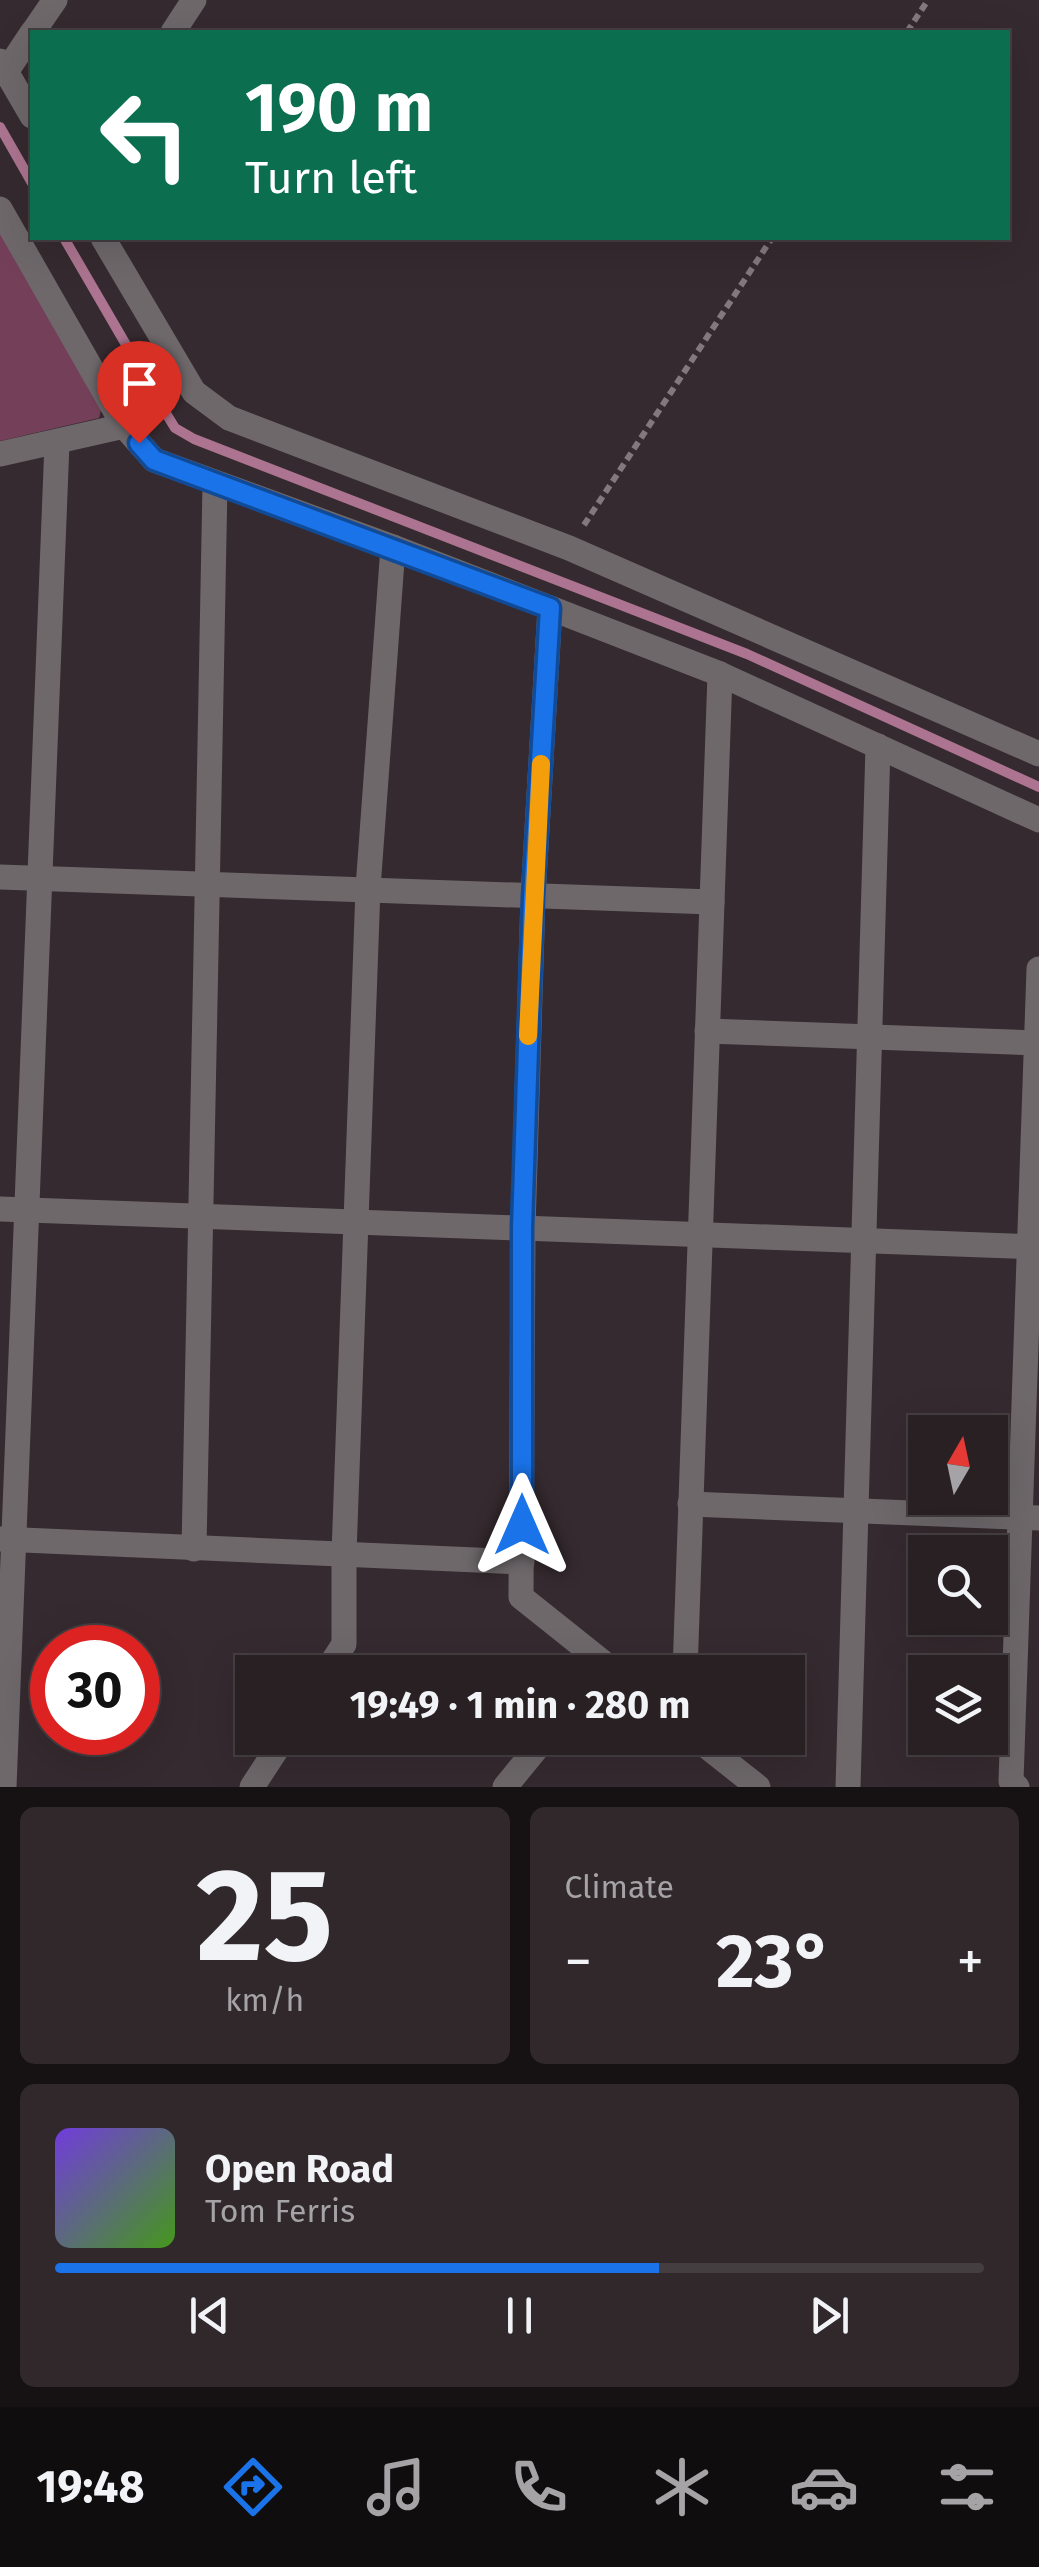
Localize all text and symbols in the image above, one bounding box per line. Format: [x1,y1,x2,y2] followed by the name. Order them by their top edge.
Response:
[245,66,433,150] text: 190 m
[80,70,210,200] icon: left
[245,151,417,205] text: Turn left
[97,341,182,444] pin
[112,356,167,411] icon: arrive
[908,1415,1008,1515] north arrow
[908,1415,1008,1755] map controls
[470,1473,574,1577] position arrow
[908,1535,1008,1635] button: search
[30,1625,160,1755] speed limit sign: 30
[908,1655,1008,1755] button: layers
[350,1682,690,1728] text: 19:49 · 1 min · 280 m
[196,1838,333,1994] text: 25
[565,1868,674,1906] text: Climate
[716,1917,833,2007] text: 23°
[565,1929,592,1995] text: −
[957,1929,984,1995] text: +
[225,1981,304,2019] text: km/h
[205,2146,394,2192] text: Open Road
[205,2192,355,2230] text: Tom Ferris
[182,2288,237,2343] icon: previous
[492,2288,547,2343] icon: pause
[802,2288,857,2343] icon: next
[218,2452,288,2522] icon: directions
[361,2452,431,2522] icon: music
[504,2452,574,2522] icon: phone
[647,2452,717,2522] icon: climate
[789,2452,859,2522] icon: car
[932,2452,1002,2522] icon: filters
[36,2460,145,2514] text: 19:48

